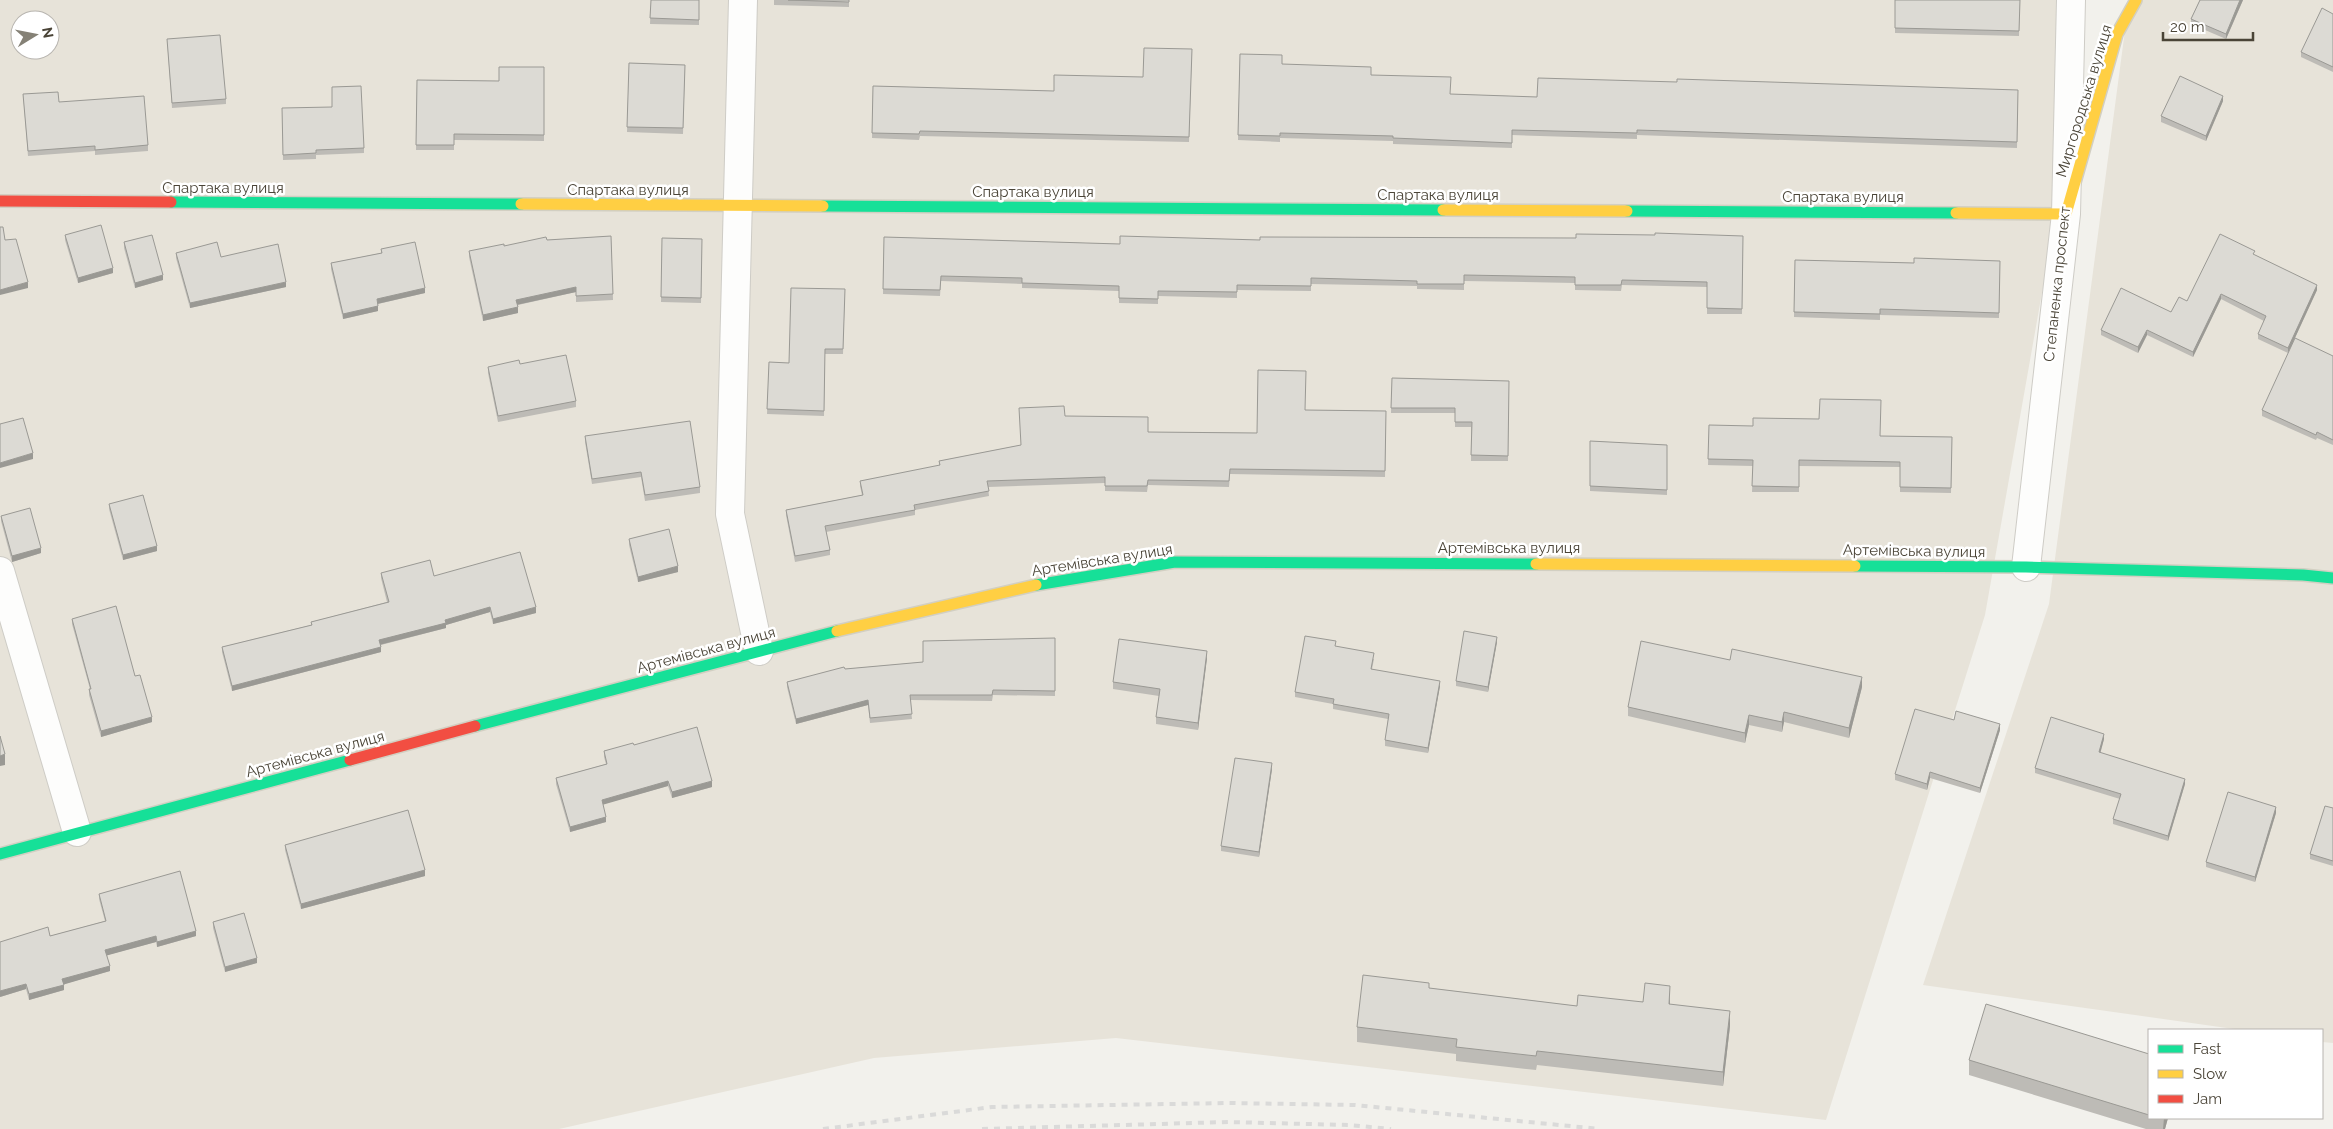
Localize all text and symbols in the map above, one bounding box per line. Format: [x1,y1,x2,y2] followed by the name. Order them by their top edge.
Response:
[10,10,60,60] north arrow
[2163,10,2253,42] scale bar
[2170,18,2205,36] text: 20 m
[2052,23,2116,179] street label: Миргородська вулиця
[39,26,57,39] text: N
[162,179,284,197] street label: Спартака вулиця
[567,181,689,199] street label: Спартака вулиця
[972,183,1094,201] street label: Спартака вулиця
[1377,186,1499,204] street label: Спартака вулиця
[1782,188,1904,206] street label: Спартака вулиця
[2040,205,2074,363] street label: Степаненка проспект
[1438,539,1580,557] street label: Артемівська вулиця
[1030,540,1174,580] street label: Артемівська вулиця
[1843,541,1985,561] street label: Артемівська вулиця
[635,623,777,677] street label: Артемівська вулиця
[244,727,386,781] street label: Артемівська вулиця
[2148,1029,2323,1119] legend
[2193,1040,2221,1058] text: Fast
[2193,1065,2227,1083] text: Slow
[2193,1090,2222,1108] text: Jam

